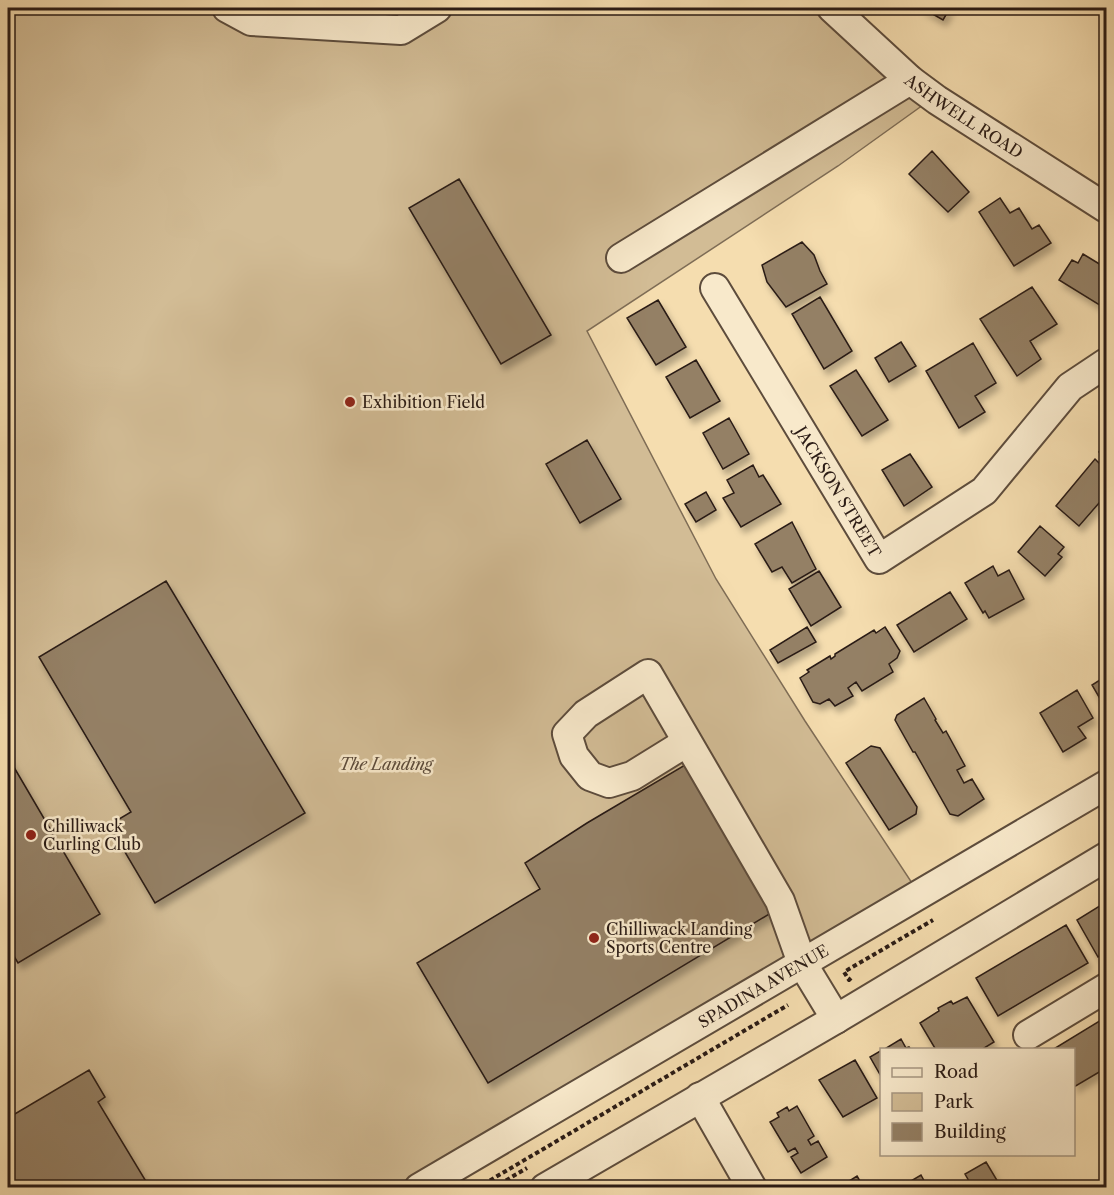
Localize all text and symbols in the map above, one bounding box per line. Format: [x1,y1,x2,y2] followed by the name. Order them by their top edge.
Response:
[900,69,1027,162] street label: ASHWELL ROAD
[362,392,485,412] place label: Exhibition Field
[343,395,357,409] marker: Exhibition Field
[789,420,885,561] street label: JACKSON STREET
[339,754,435,774] park label: The Landing
[43,816,141,854] place label: Chilliwack Curling Club
[24,828,38,842] marker: Chilliwack Curling Club
[606,919,753,957] place label: Chilliwack Landing Sports Centre
[587,931,601,945] marker: Chilliwack Landing Sports Centre
[694,940,832,1032] street label: SPADINA AVENUE
[880,1048,1075,1156] legend
[934,1061,979,1083] text: Road
[934,1091,975,1113] text: Park
[934,1121,1006,1143] text: Building

